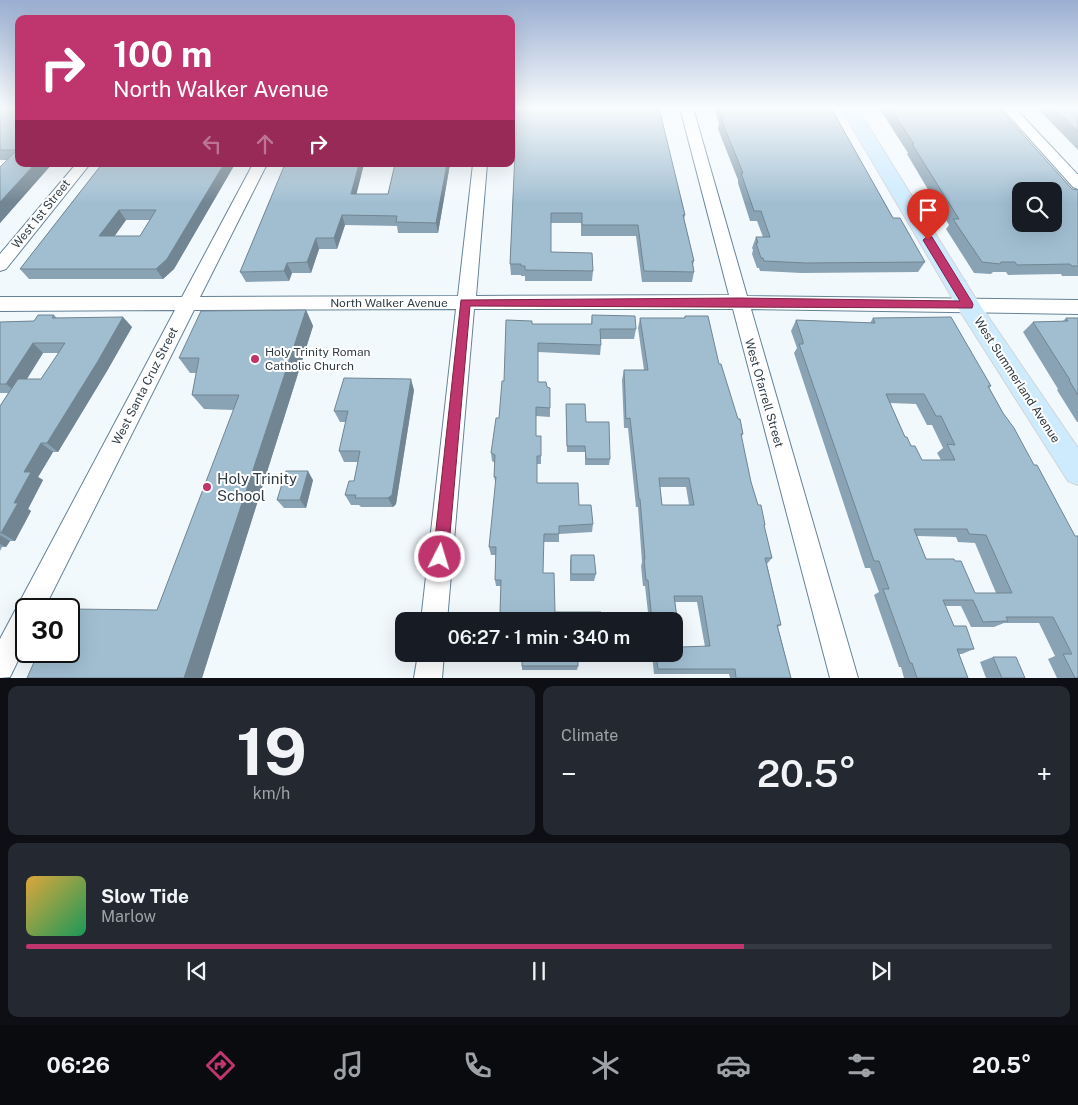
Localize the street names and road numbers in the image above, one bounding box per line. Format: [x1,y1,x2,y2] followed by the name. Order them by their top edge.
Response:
[9,176,73,251] street label: West 1st Street
[330,296,448,310] street label: North Walker Avenue
[971,315,1063,446] street label: West Summerland Avenue
[109,324,181,447] street label: West Santa Cruz Street
[742,337,786,449] street label: West Ofarrell Street

